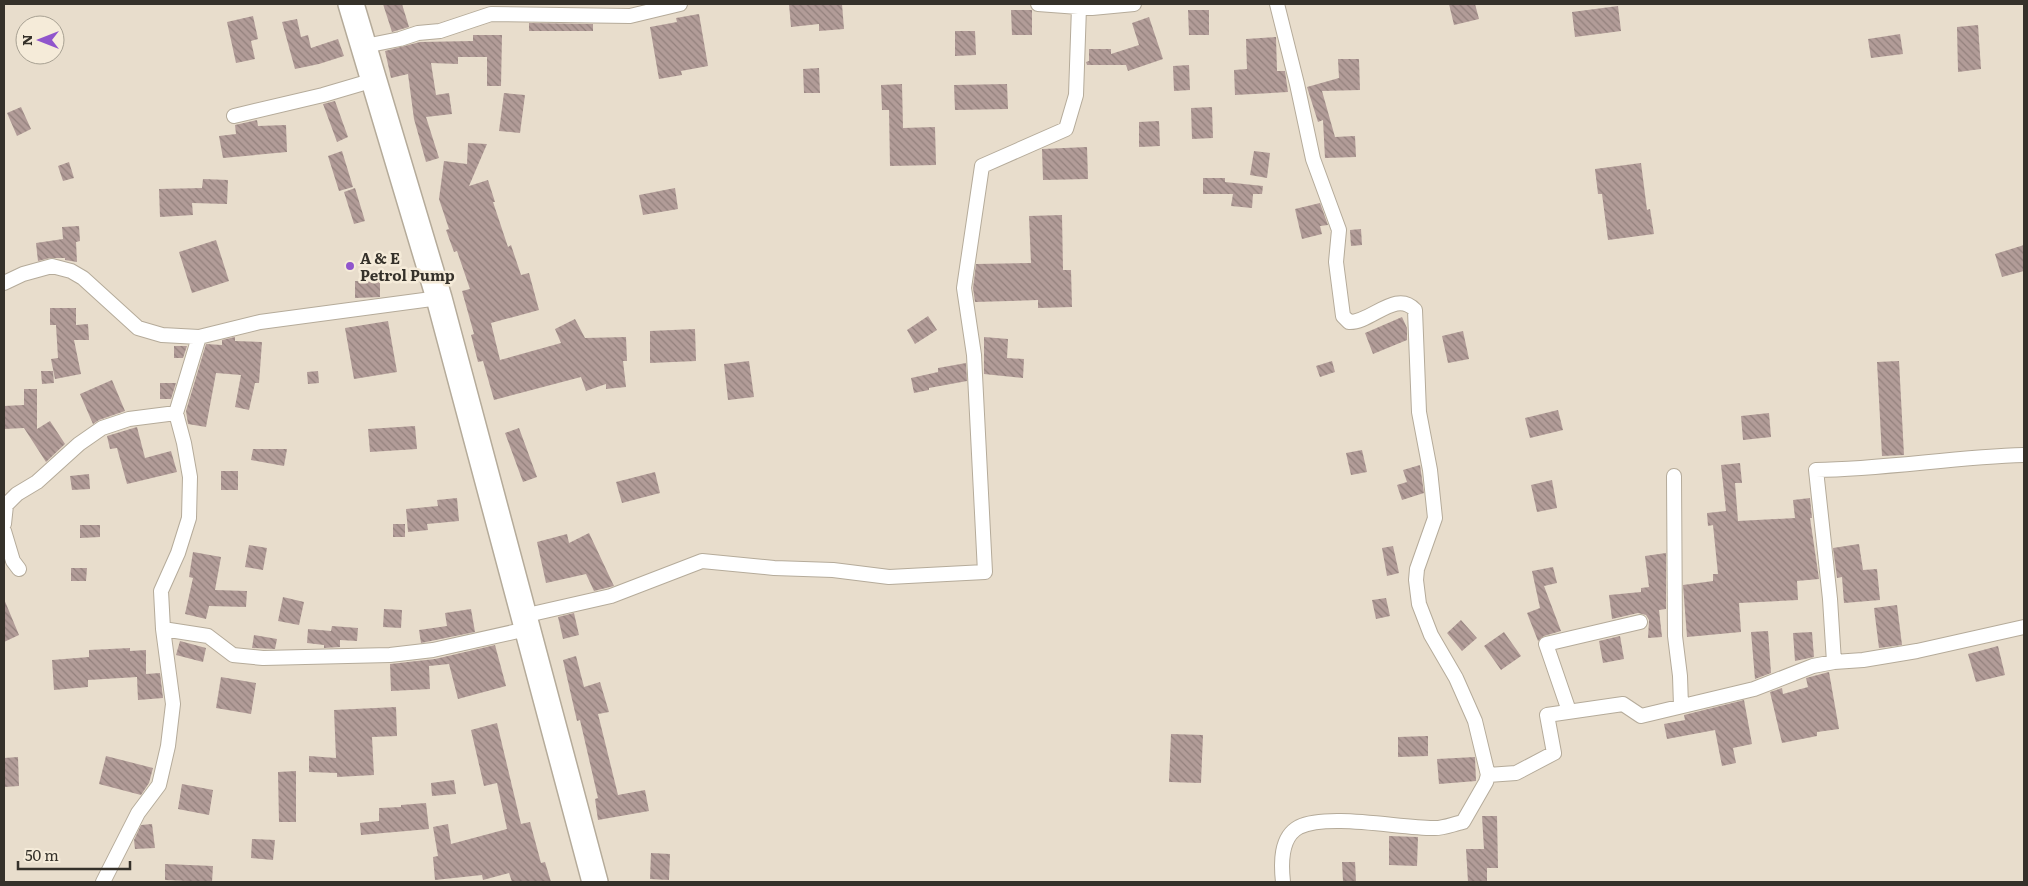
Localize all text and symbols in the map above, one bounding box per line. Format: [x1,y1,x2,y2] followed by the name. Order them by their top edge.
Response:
[15,15,65,65] north arrow
[16,34,36,46] text: N
[360,246,455,286] place label: A & E Petrol Pump
[344,260,356,272] marker: A & E Petrol Pump
[18,838,130,870] scale bar
[25,843,59,866] text: 50 m

